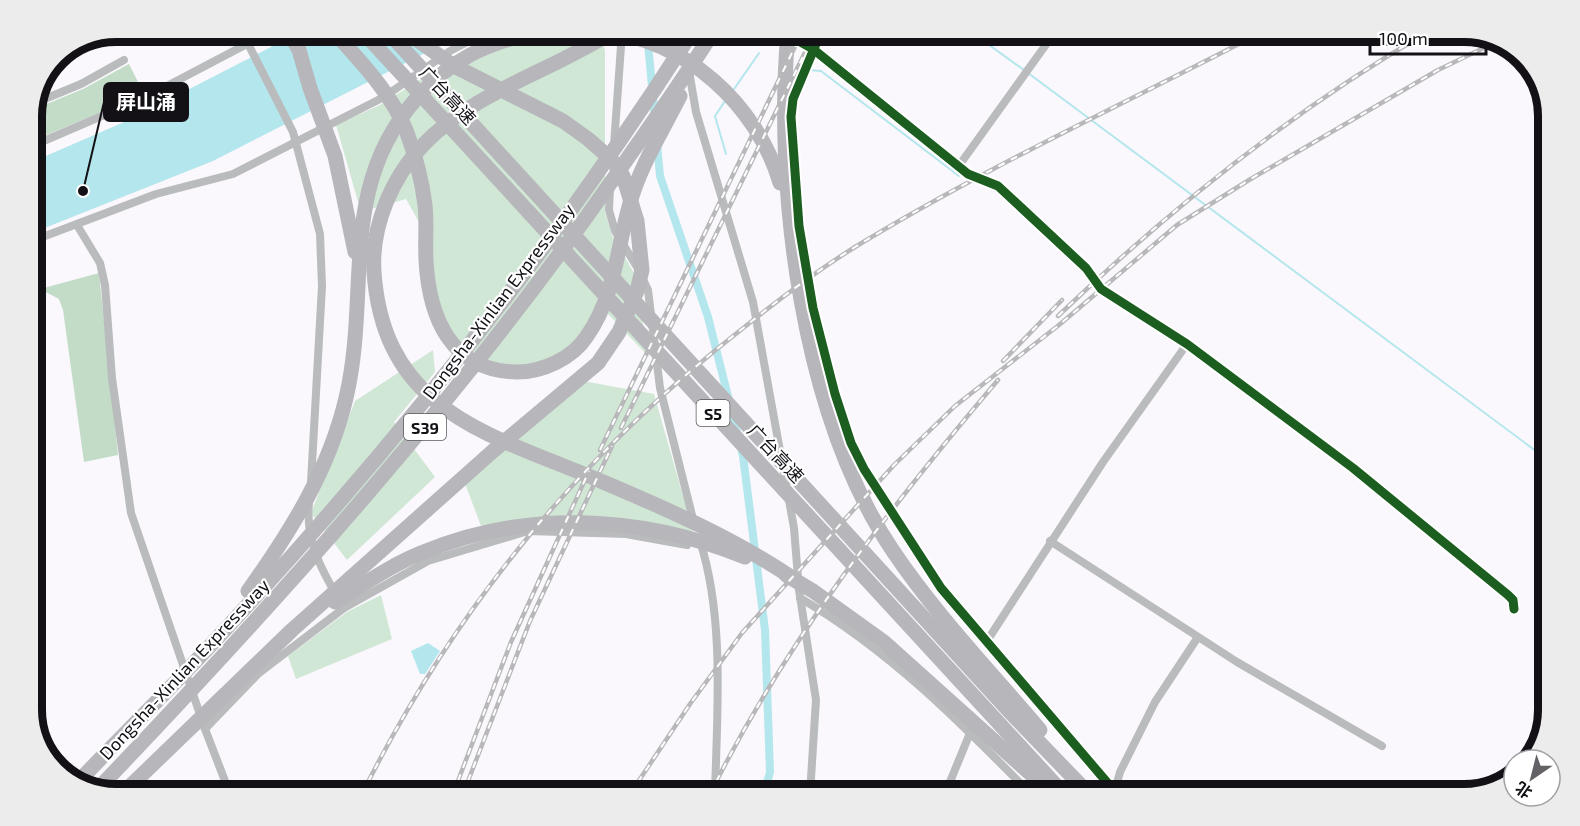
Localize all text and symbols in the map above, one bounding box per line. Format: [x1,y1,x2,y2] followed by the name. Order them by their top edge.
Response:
[1370,18,1486,56] scale bar
[1379,27,1428,49] text: 100 m
[415,61,481,129] street label: 广台高速
[104,83,188,121] callout: 屏山涌
[116,89,176,113] text: 屏山涌
[417,198,579,403] street label: Dongsha-Xinlian Expressway
[696,400,730,426] road number: S5
[404,414,446,440] road number: S39
[743,419,809,487] street label: 广台高速
[94,574,274,764] street label: Dongsha-Xinlian Expressway
[1502,748,1562,808] north arrow
[1511,778,1535,803] text: 北

